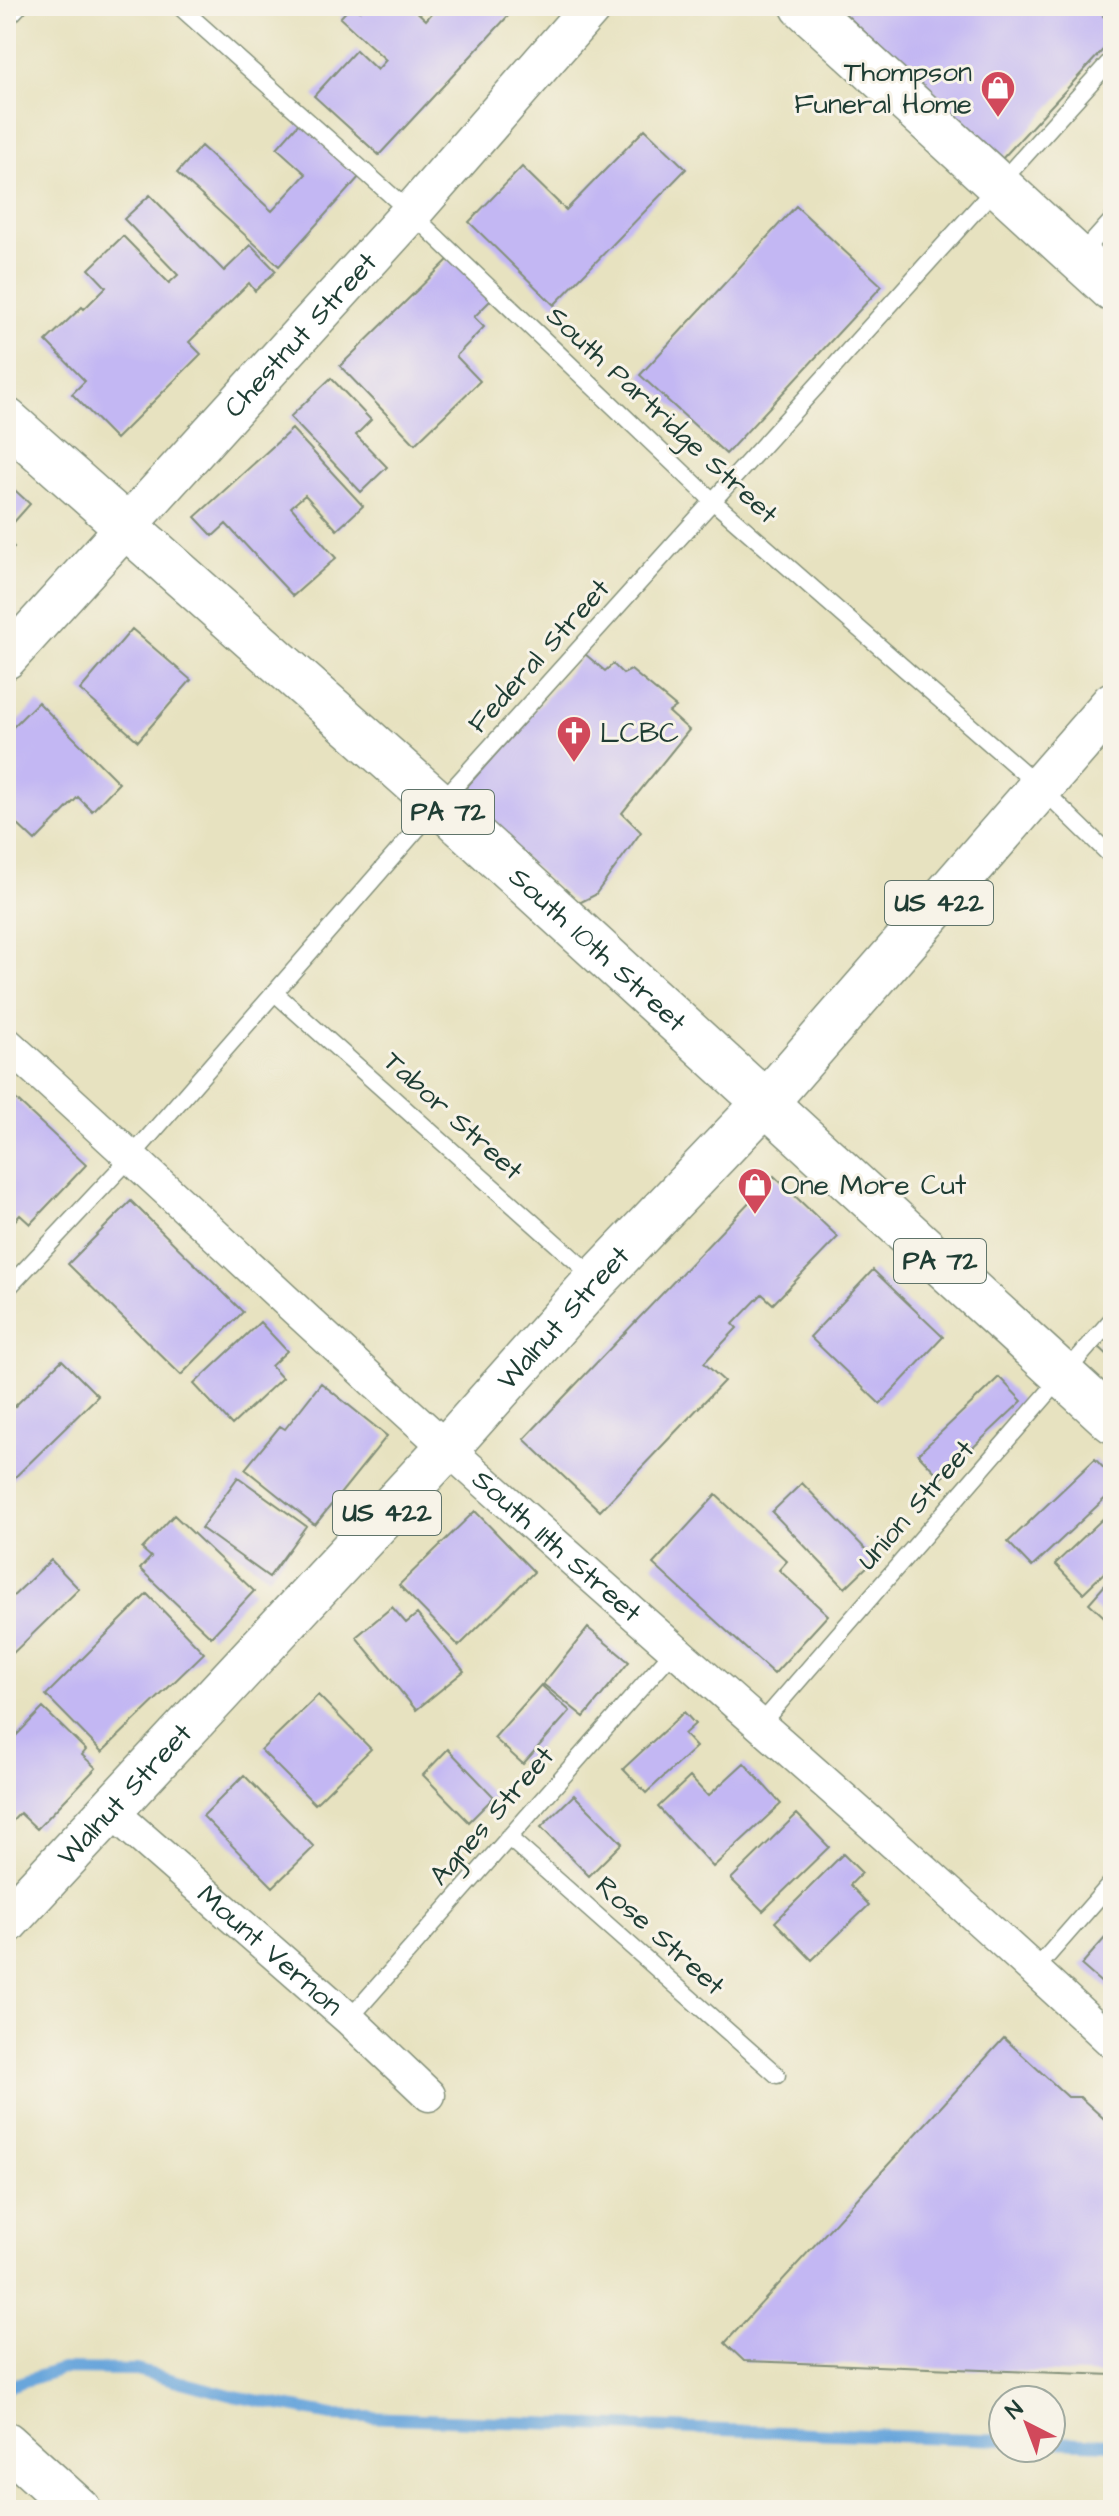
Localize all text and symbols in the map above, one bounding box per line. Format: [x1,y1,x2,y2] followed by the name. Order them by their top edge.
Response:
[794,53,972,124] place label: Thompson Funeral Home
[979,69,1017,119] shop icon: Thompson Funeral Home
[215,243,386,426] street label: Chestnut Street
[537,297,787,534] street label: South Partridge Street
[459,570,619,742] street label: Federal Street
[555,714,593,764] church icon: LCBC
[600,714,679,753] place label: LCBC
[402,790,494,834] road number: PA 72
[500,858,696,1041] street label: South 10th Street
[885,881,993,925] road number: US 422
[374,1043,532,1190] street label: Tabor Street
[736,1166,774,1216] shop icon: One More Cut
[781,1166,967,1205] place label: One More Cut
[488,1236,639,1399] street label: Walnut Street
[894,1239,986,1283] road number: PA 72
[848,1431,984,1579] street label: Union Street
[464,1460,651,1632] street label: South 11th Street
[333,1491,441,1535] road number: US 422
[48,1714,201,1875] street label: Walnut Street
[420,1737,565,1895] street label: Agnes Street
[587,1867,734,2005] street label: Rose Street
[189,1875,351,2024] street label: Mount Vernon
[987,2384,1067,2464] north arrow
[999,2394,1030,2426] text: N

